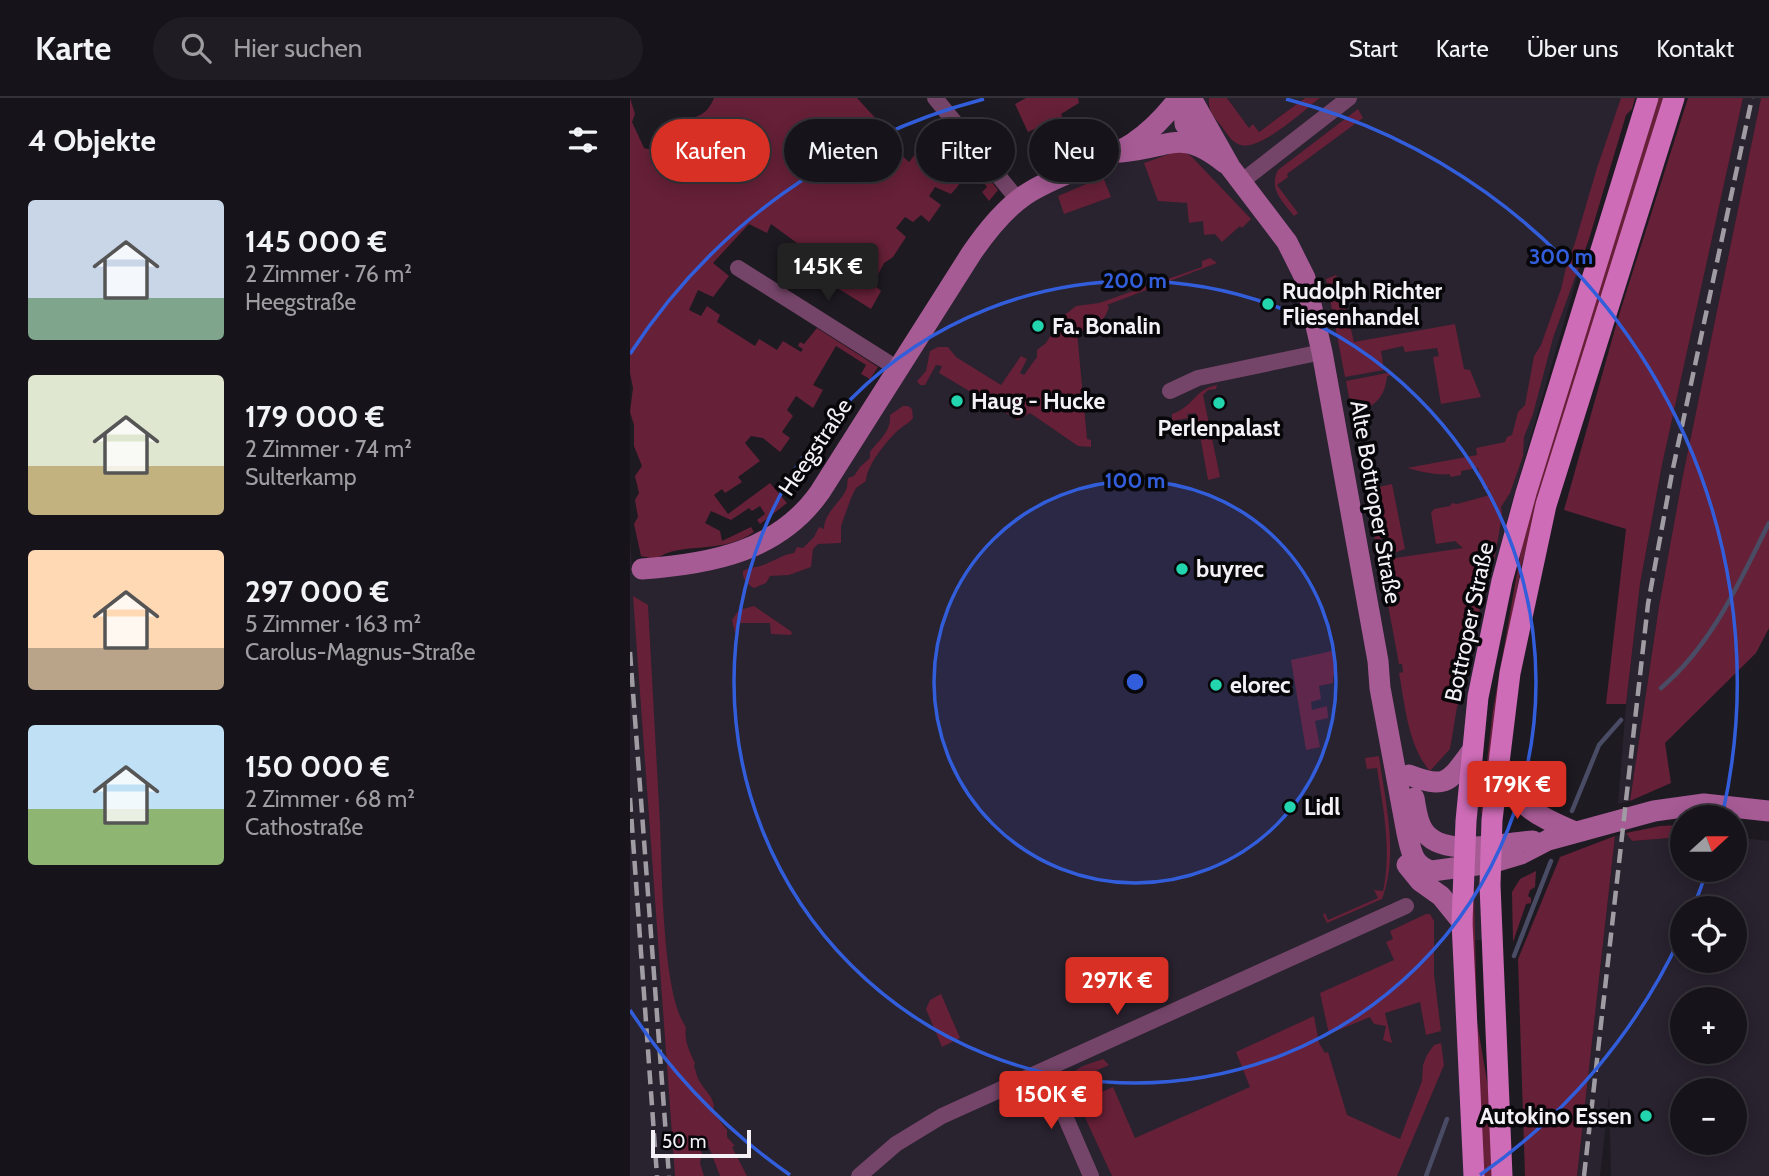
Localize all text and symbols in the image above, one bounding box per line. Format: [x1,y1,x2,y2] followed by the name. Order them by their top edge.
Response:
[153,17,643,80] search box
[35,28,111,68] text: Karte
[177,29,215,67] icon: search
[233,32,362,64] text: Hier suchen
[1349,34,1398,63] text: Start
[1436,34,1489,63] text: Karte
[1527,34,1618,63] text: Über uns
[1656,34,1734,63] text: Kontakt
[651,119,770,182] chip: Kaufen
[784,119,902,182] chip: Mieten
[916,119,1015,182] chip: Filter
[1029,119,1119,182] chip: Neu
[564,121,602,159] icon: filters
[28,122,156,159] text: 4 Objekte
[245,223,387,260] text: 145 000 €
[84,228,168,312] icon: home
[771,244,885,303] pin: 145K €
[1529,244,1593,269] text: 300 m
[793,252,863,280] text: 145K €
[245,260,412,288] text: 2 Zimmer · 76 m²
[1103,268,1167,293] text: 200 m
[1282,277,1443,331] place label: Rudolph Richter Fliesenhandel
[245,288,356,316] text: Heegstraße
[1260,296,1276,312] marker: Rudolph Richter Fliesenhandel
[1052,312,1161,340] place label: Fa. Bonalin
[1030,318,1046,334] marker: Fa. Bonalin
[971,387,1105,415] place label: Haug - Hucke
[772,393,858,501] street label: Heegstraße
[949,393,965,409] marker: Haug - Hucke
[1211,395,1227,411] marker: Perlenpalast
[245,398,385,435] text: 179 000 €
[1344,398,1408,606] street label: Alte Bottroper Straße
[84,403,168,487] icon: home
[1157,414,1281,442] place label: Perlenpalast
[245,435,412,463] text: 2 Zimmer · 74 m²
[245,463,357,491] text: Sulterkamp
[1105,468,1165,493] text: 100 m
[1438,540,1500,704] street label: Bottroper Straße
[1196,555,1264,583] place label: buyrec
[1174,561,1190,577] marker: buyrec
[245,573,389,610] text: 297 000 €
[84,578,168,662] icon: home
[245,610,421,638] text: 5 Zimmer · 163 m²
[245,638,475,666] text: Carolus-Magnus-Straße
[1123,670,1147,694] centre of rings
[1230,671,1291,699] place label: elorec
[1208,677,1224,693] marker: elorec
[245,748,390,785] text: 150 000 €
[84,753,168,837] icon: home
[1460,762,1574,821] pin: 179K €
[1483,770,1551,798] text: 179K €
[245,785,415,813] text: 2 Zimmer · 68 m²
[1304,793,1340,821] place label: Lidl
[1282,799,1298,815] marker: Lidl
[1670,805,1746,882] north arrow
[1670,805,1747,1155] map controls
[245,813,363,841] text: Cathostraße
[1670,896,1747,973] button: locate
[1060,958,1174,1017] pin: 297K €
[1081,966,1153,994] text: 297K €
[1670,987,1747,1064] button: +
[994,1072,1108,1131] pin: 150K €
[1670,1078,1747,1155] button: −
[1015,1080,1087,1108] text: 150K €
[1480,1102,1632,1130] place label: Autokino Essen
[1638,1108,1654,1124] marker: Autokino Essen
[651,1127,751,1159] scale bar
[662,1130,706,1153] text: 50 m

